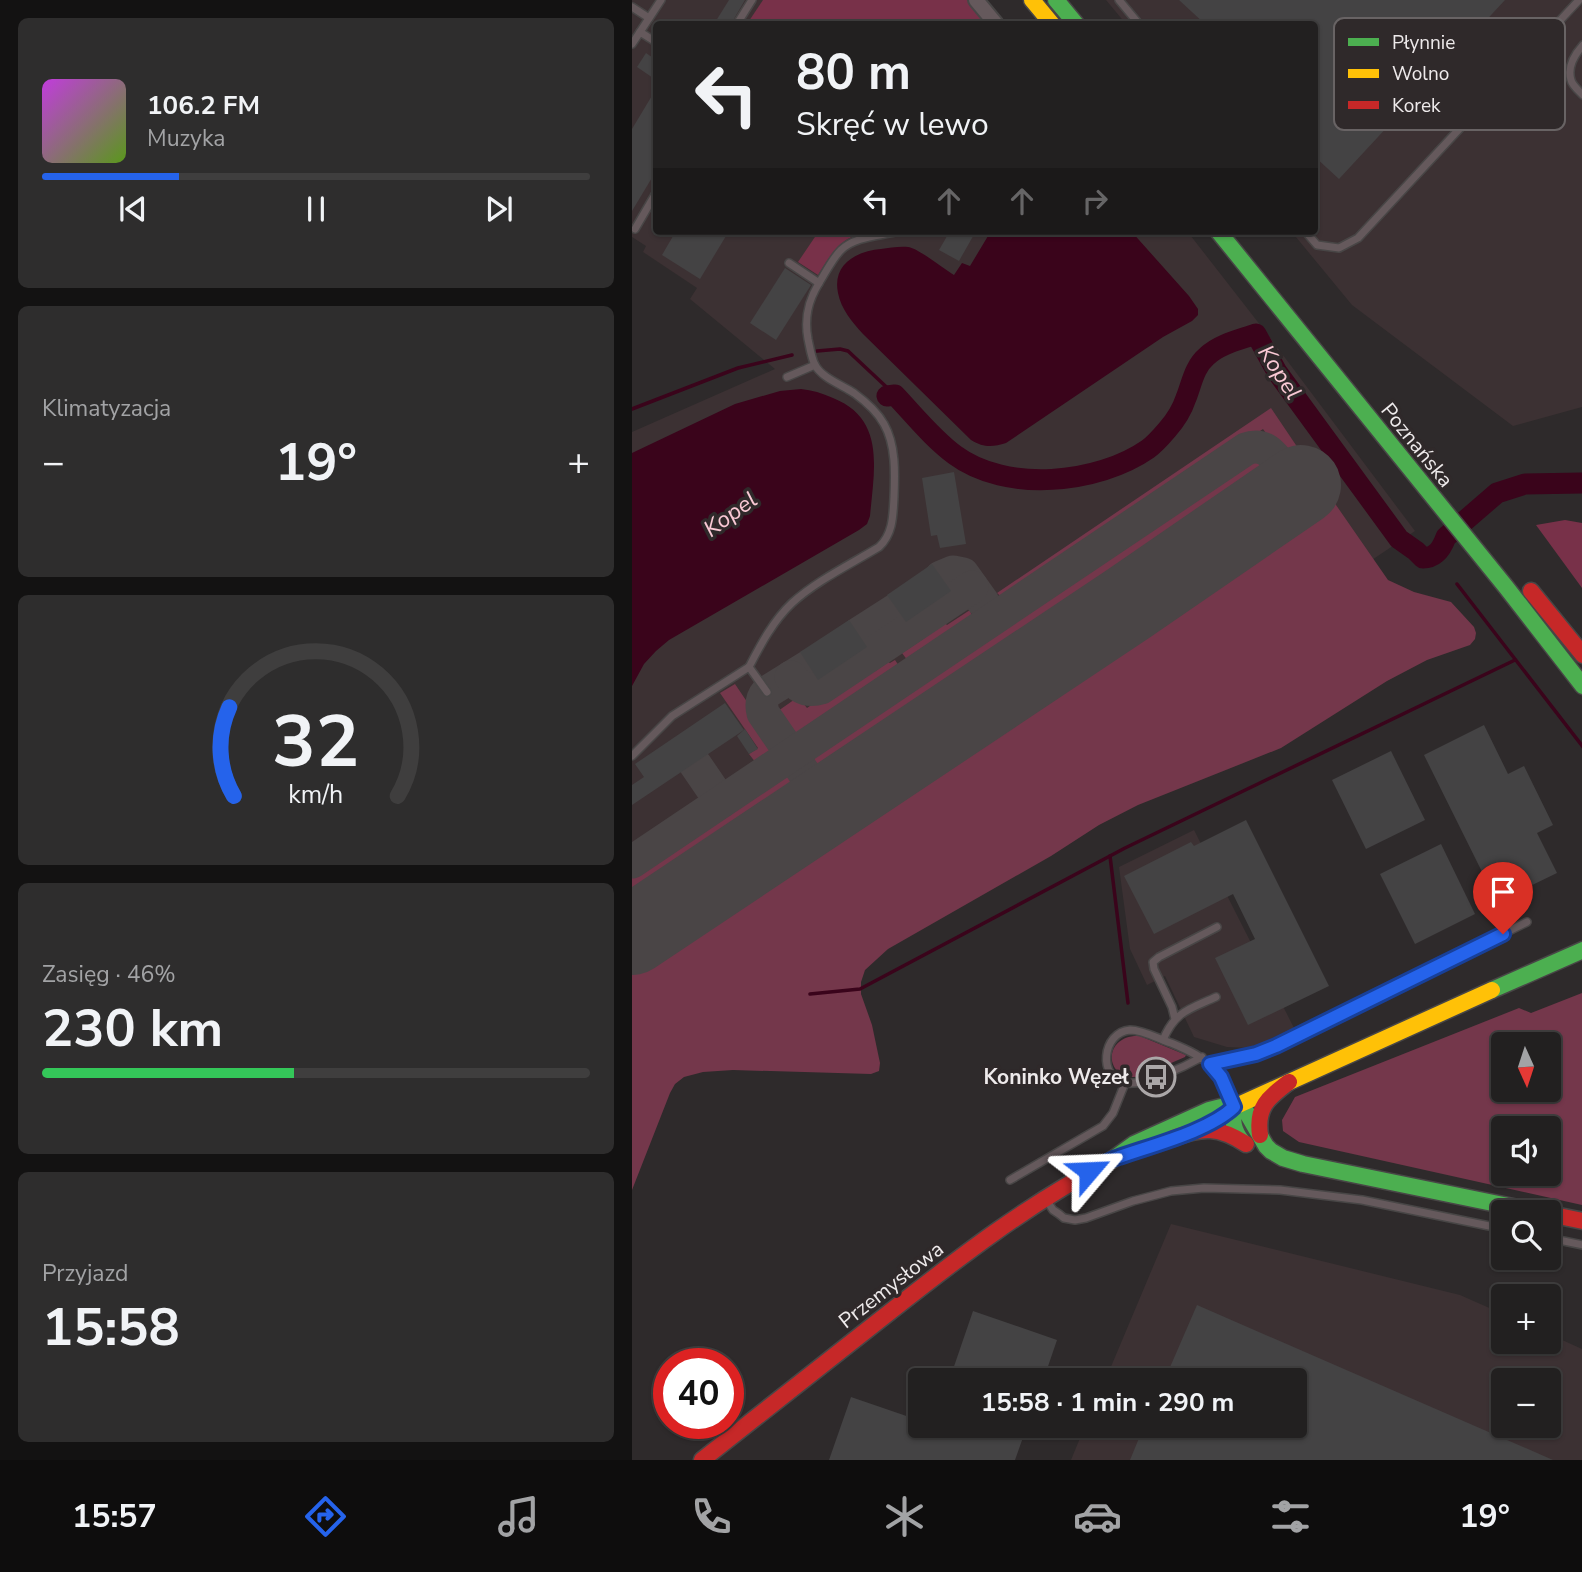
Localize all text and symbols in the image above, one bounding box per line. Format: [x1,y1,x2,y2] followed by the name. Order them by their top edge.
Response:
[1334,18,1565,130] legend
[1392,30,1455,56] text: Płynnie
[796,39,911,106] text: 80 m
[681,49,772,140] icon: left
[1392,61,1449,87] text: Wolno
[147,88,260,123] text: 106.2 FM
[1392,93,1441,119] text: Korek
[796,103,989,146] text: Skręć w lewo
[147,123,225,154] text: Muzyka
[857,182,895,220] icon: left
[930,182,968,220] icon: ahead
[1003,182,1041,220] icon: ahead
[1076,182,1114,220] icon: right
[114,190,152,228] icon: previous
[297,190,335,228] icon: pause
[480,190,518,228] icon: next
[1250,339,1309,406] water label: Kopel
[42,393,171,424] text: Klimatyzacja
[1374,397,1460,493] street label: Poznańska
[275,427,357,498] text: 19°
[42,437,65,488] text: −
[567,437,590,488] text: +
[697,484,763,544] water label: Kopel
[272,692,360,792] text: 32
[288,778,344,812] text: km/h
[1473,862,1533,934] pin
[1484,873,1522,911] icon: arrive
[42,959,176,990] text: Zasięg · 46%
[42,993,223,1064] text: 230 km
[1491,1032,1561,1102] north arrow
[1491,1032,1561,1438] map controls
[1135,1056,1177,1098] bus stop icon: Koninko Węzeł
[983,1063,1129,1091] place label: Koninko Węzeł
[1491,1116,1561,1186] button: sound
[1052,1134,1126,1208] position arrow
[1491,1200,1561,1270] button: search
[833,1235,949,1335] street label: Przemysłowa
[42,1258,128,1289] text: Przyjazd
[1491,1284,1561,1354] button: +
[42,1292,180,1363] text: 15:58
[653,1348,744,1439] speed limit sign: 40
[1491,1368,1561,1438] button: −
[981,1385,1234,1420] text: 15:58 · 1 min · 290 m
[301,1492,350,1541] icon: directions
[494,1492,543,1541] icon: music
[687,1492,736,1541] icon: phone
[880,1492,929,1541] icon: climate
[1073,1492,1122,1541] icon: car
[1266,1492,1315,1541] icon: filters
[72,1495,157,1538] text: 15:57
[1459,1495,1510,1538] text: 19°

